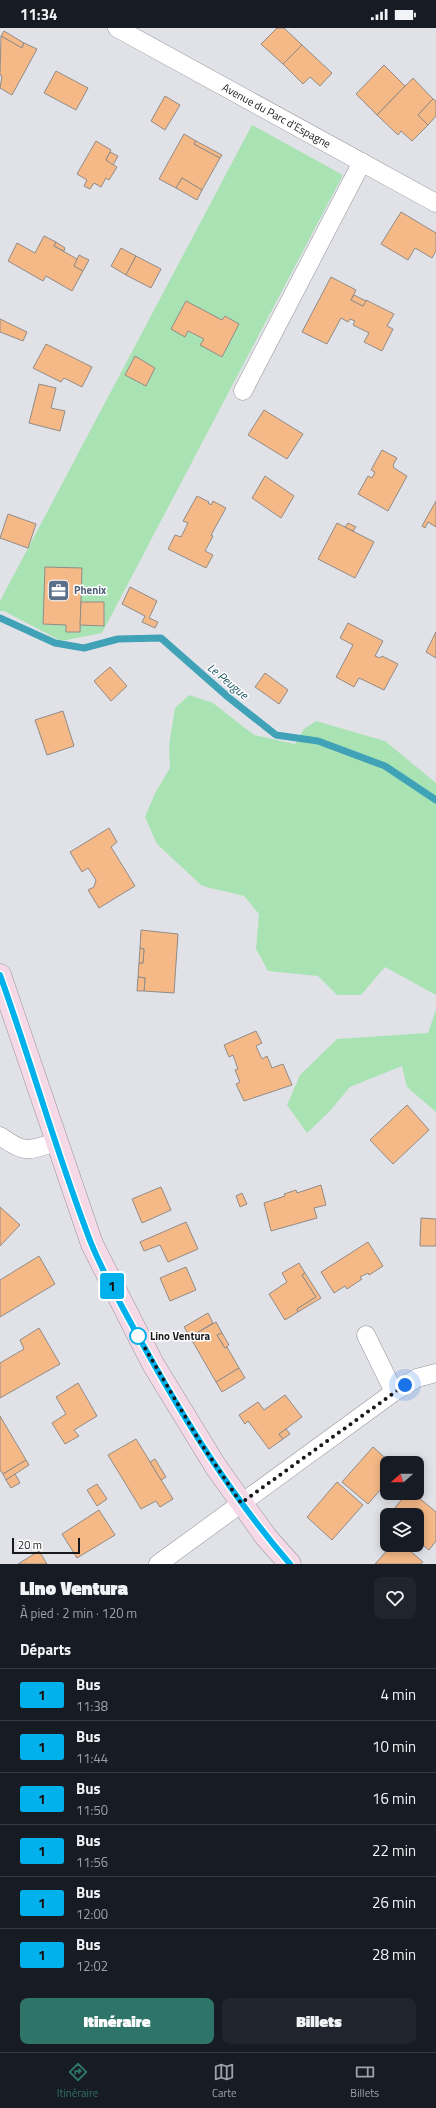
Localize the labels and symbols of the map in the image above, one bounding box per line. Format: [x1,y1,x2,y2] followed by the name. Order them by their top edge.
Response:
[219,79,334,152] street label: Avenue du Parc d'Espagne
[46,577,72,603] office icon: Phenix
[74,582,107,598] place label: Phenix
[203,658,254,705] water label: Le Peugue
[99,1273,125,1299] line badge: 1
[129,1327,147,1345] marker: Lino Ventura
[150,1328,211,1344] place label: Lino Ventura
[395,1375,415,1395] your location
[380,1456,424,1500] north arrow
[12,1536,80,1555] scale bar

